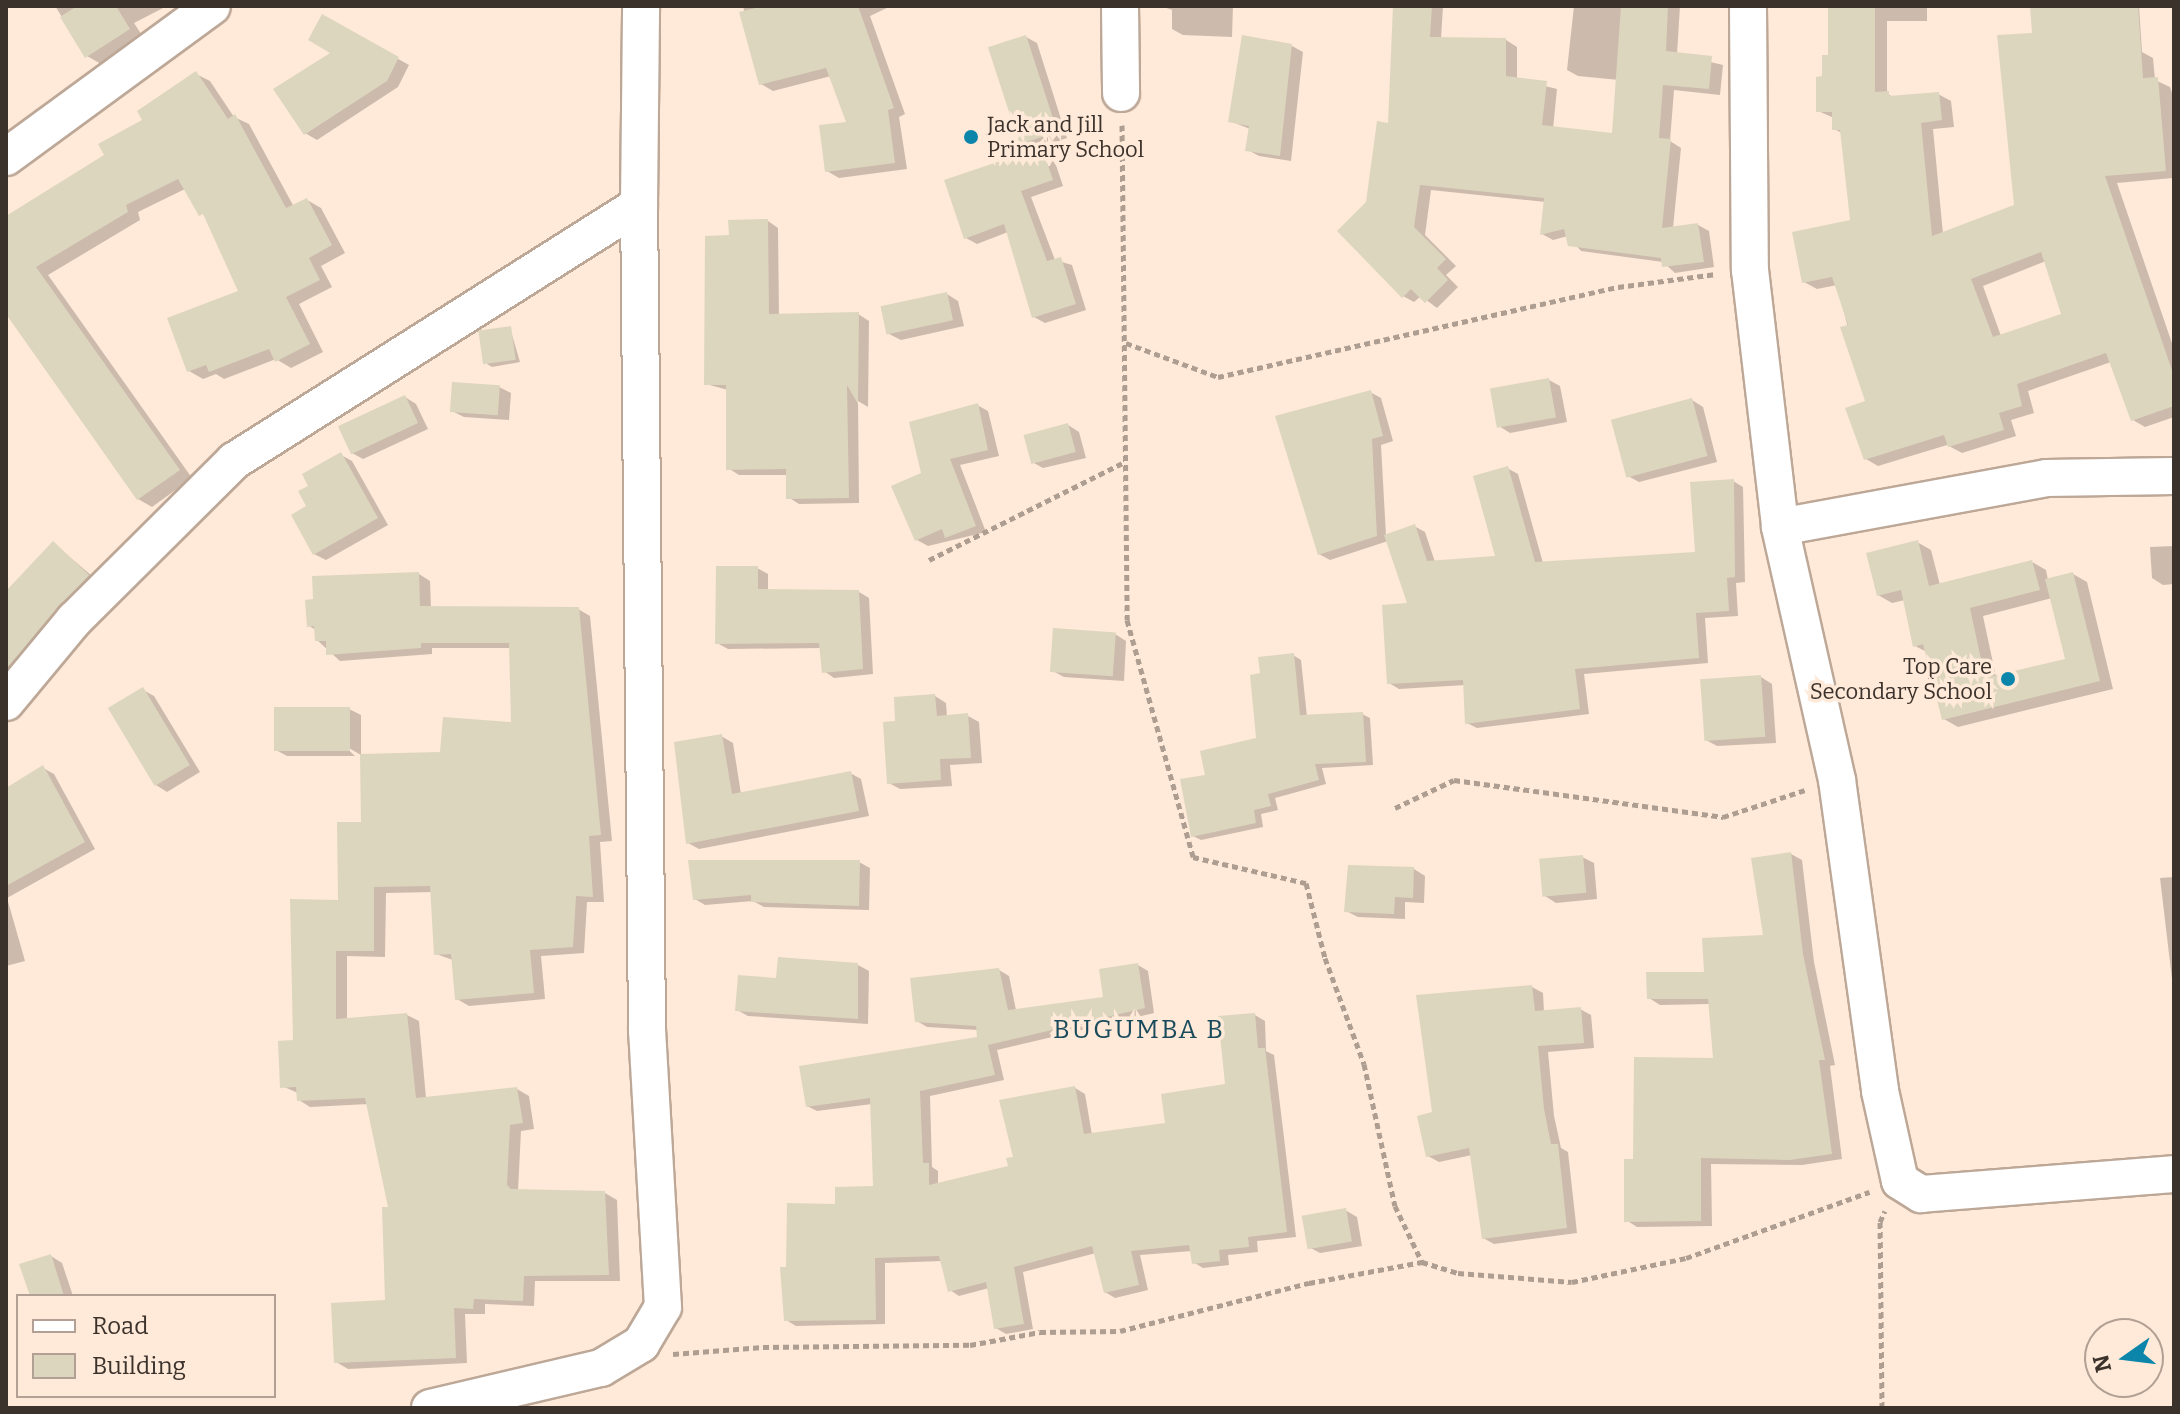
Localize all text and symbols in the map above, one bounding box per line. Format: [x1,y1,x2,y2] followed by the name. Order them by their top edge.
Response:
[987,111,1144,162] place label: Jack and Jill Primary School
[962,128,980,146] marker: Jack and Jill Primary School
[1810,653,1992,704] place label: Top Care Secondary School
[1999,670,2017,688] marker: Top Care Secondary School
[1053,1014,1225,1046] district label: BUGUMBA B
[16,1294,276,1398] legend
[92,1312,148,1340] text: Road
[2084,1318,2164,1398] north arrow
[92,1352,186,1380] text: Building
[2087,1352,2117,1375] text: N

